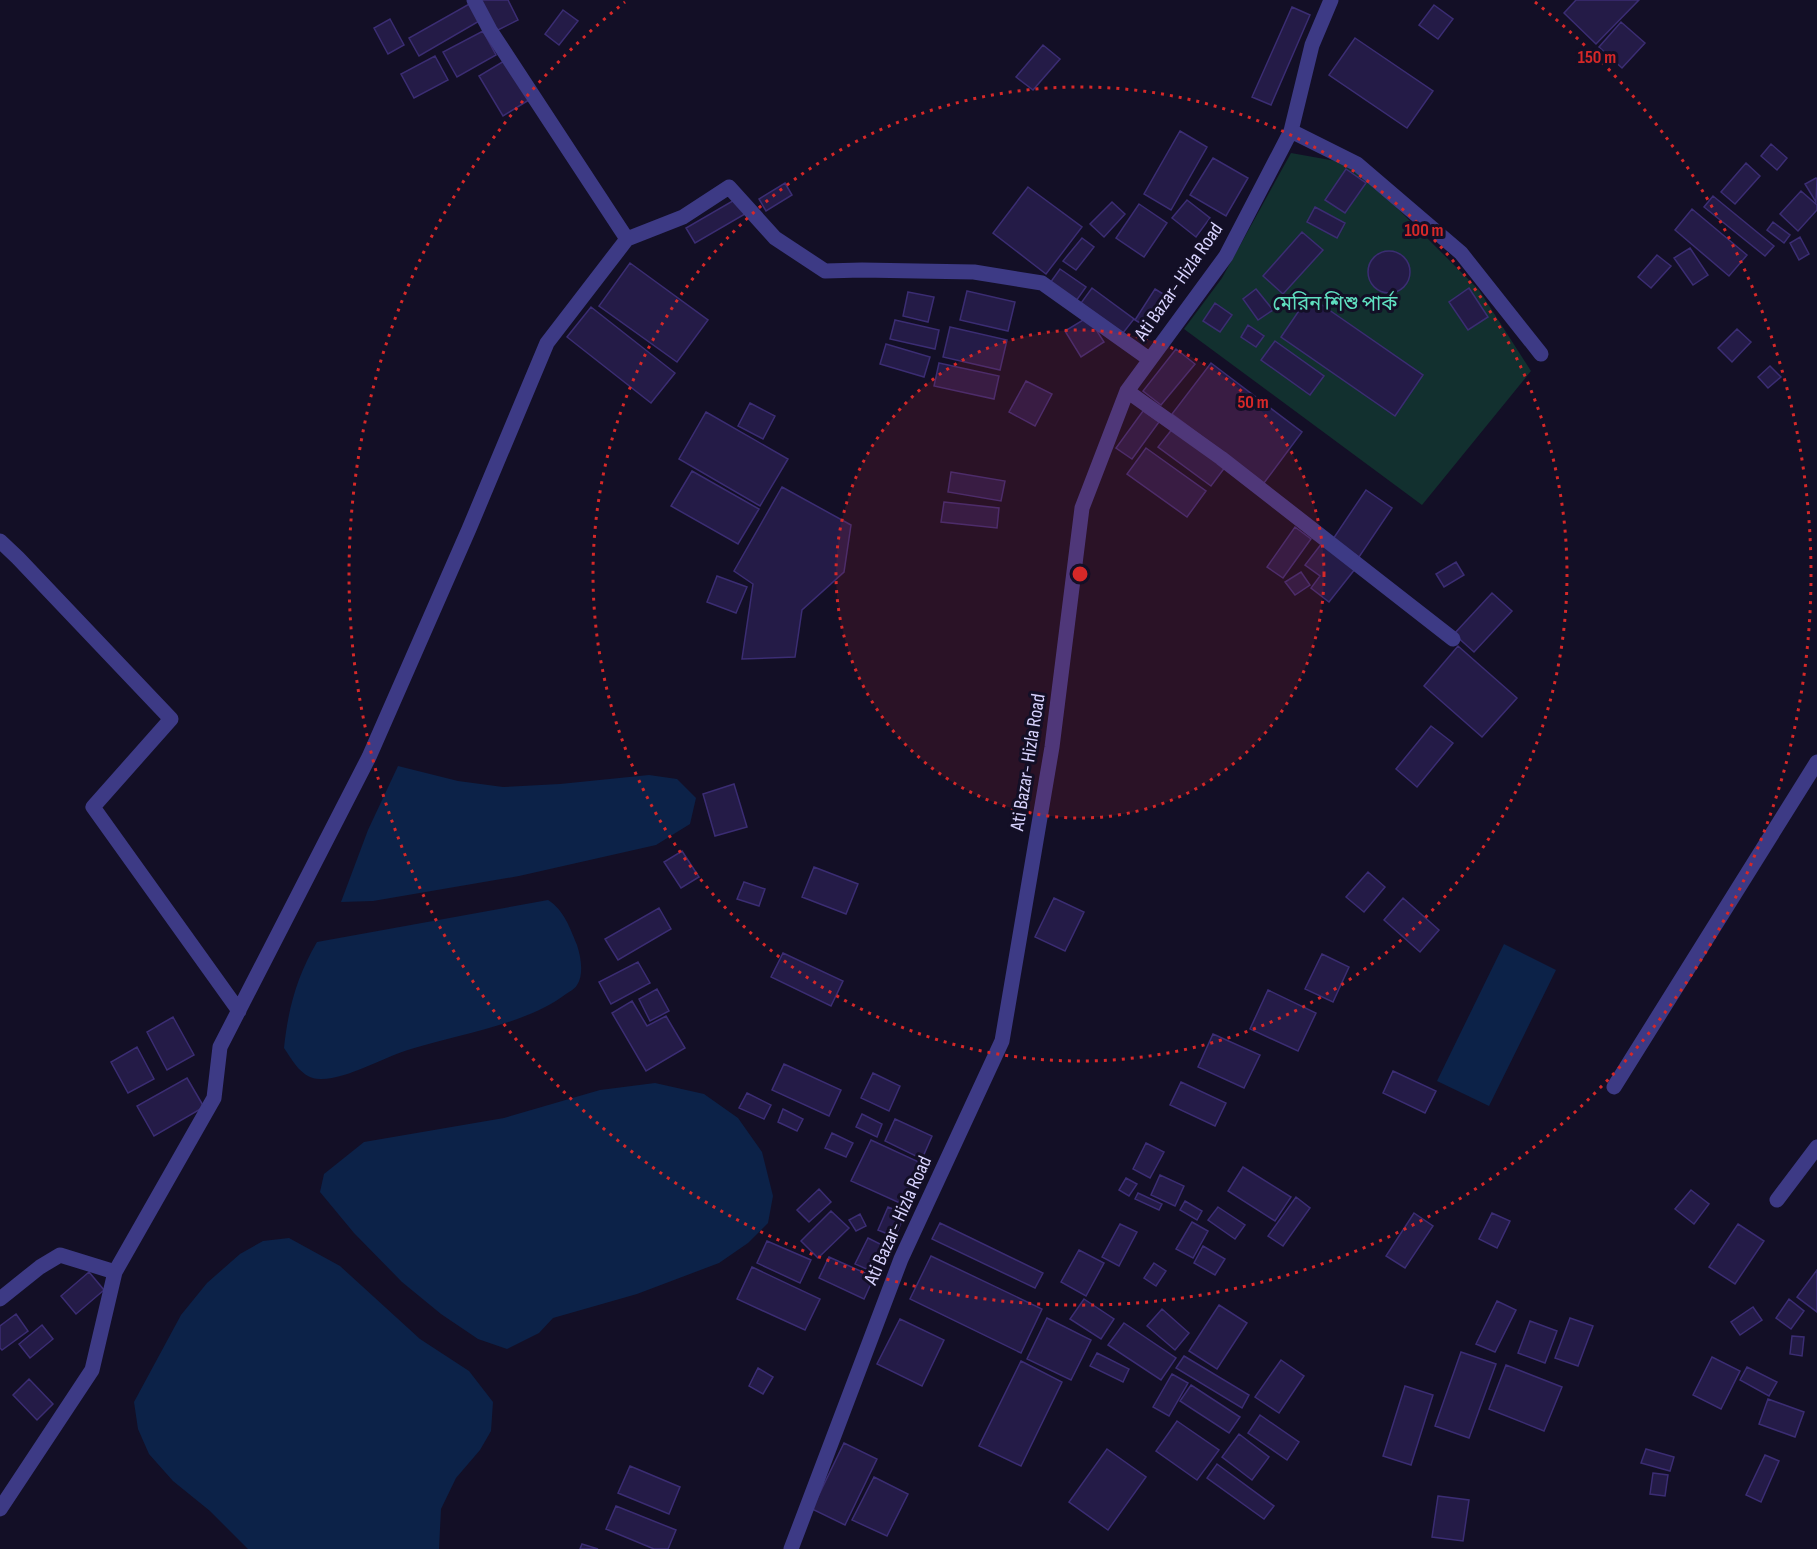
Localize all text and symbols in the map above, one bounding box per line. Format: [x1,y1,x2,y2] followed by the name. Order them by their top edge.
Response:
[1578,47,1616,68] text: 150 m
[1129,218,1228,346] street label: Ati Bazar- Hizla Road
[1405,220,1444,241] text: 100 m
[1273,290,1398,316] park label: মেরিন শিশু পার্ক
[1237,392,1269,413] text: 50 m
[1070,564,1090,584] centre of rings
[1005,692,1051,833] street label: Ati Bazar- Hizla Road
[858,1152,937,1289] street label: Ati Bazar- Hizla Road

